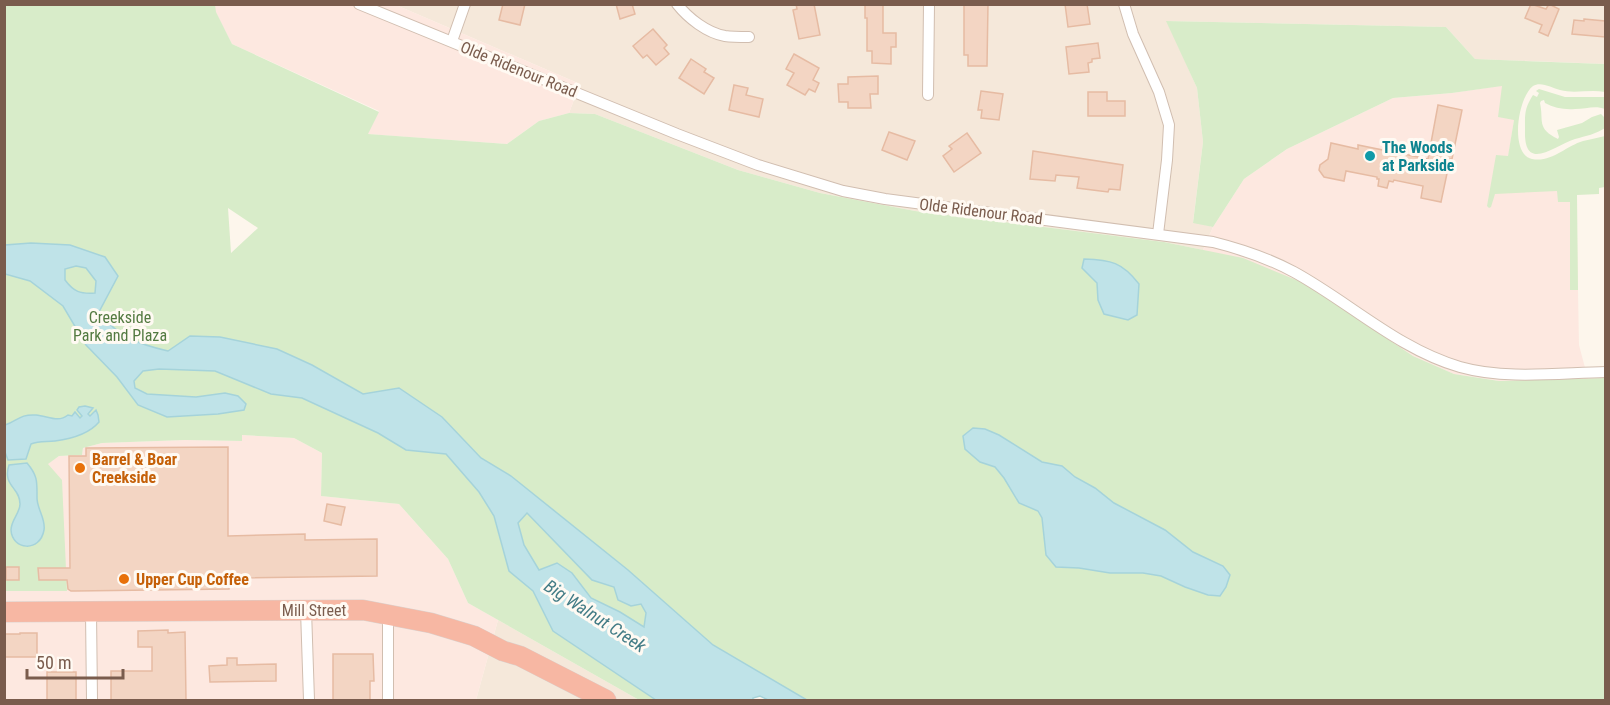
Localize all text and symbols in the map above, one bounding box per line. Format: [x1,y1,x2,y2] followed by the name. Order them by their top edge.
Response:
[458,37,580,102] street label: Olde Ridenour Road
[1382,138,1455,175] place label: The Woods at Parkside
[1363,149,1377,163] marker: The Woods at Parkside
[918,194,1044,228] street label: Olde Ridenour Road
[73,308,167,345] park label: Creekside Park and Plaza
[92,450,177,487] place label: Barrel & Boar Creekside
[73,461,87,475] marker: Barrel & Boar Creekside
[136,570,249,589] place label: Upper Cup Coffee
[117,572,131,586] marker: Upper Cup Coffee
[540,575,651,657] water label: Big Walnut Creek
[282,601,346,620] street label: Mill Street
[27,642,123,680] scale bar
[36,652,71,673] text: 50 m

